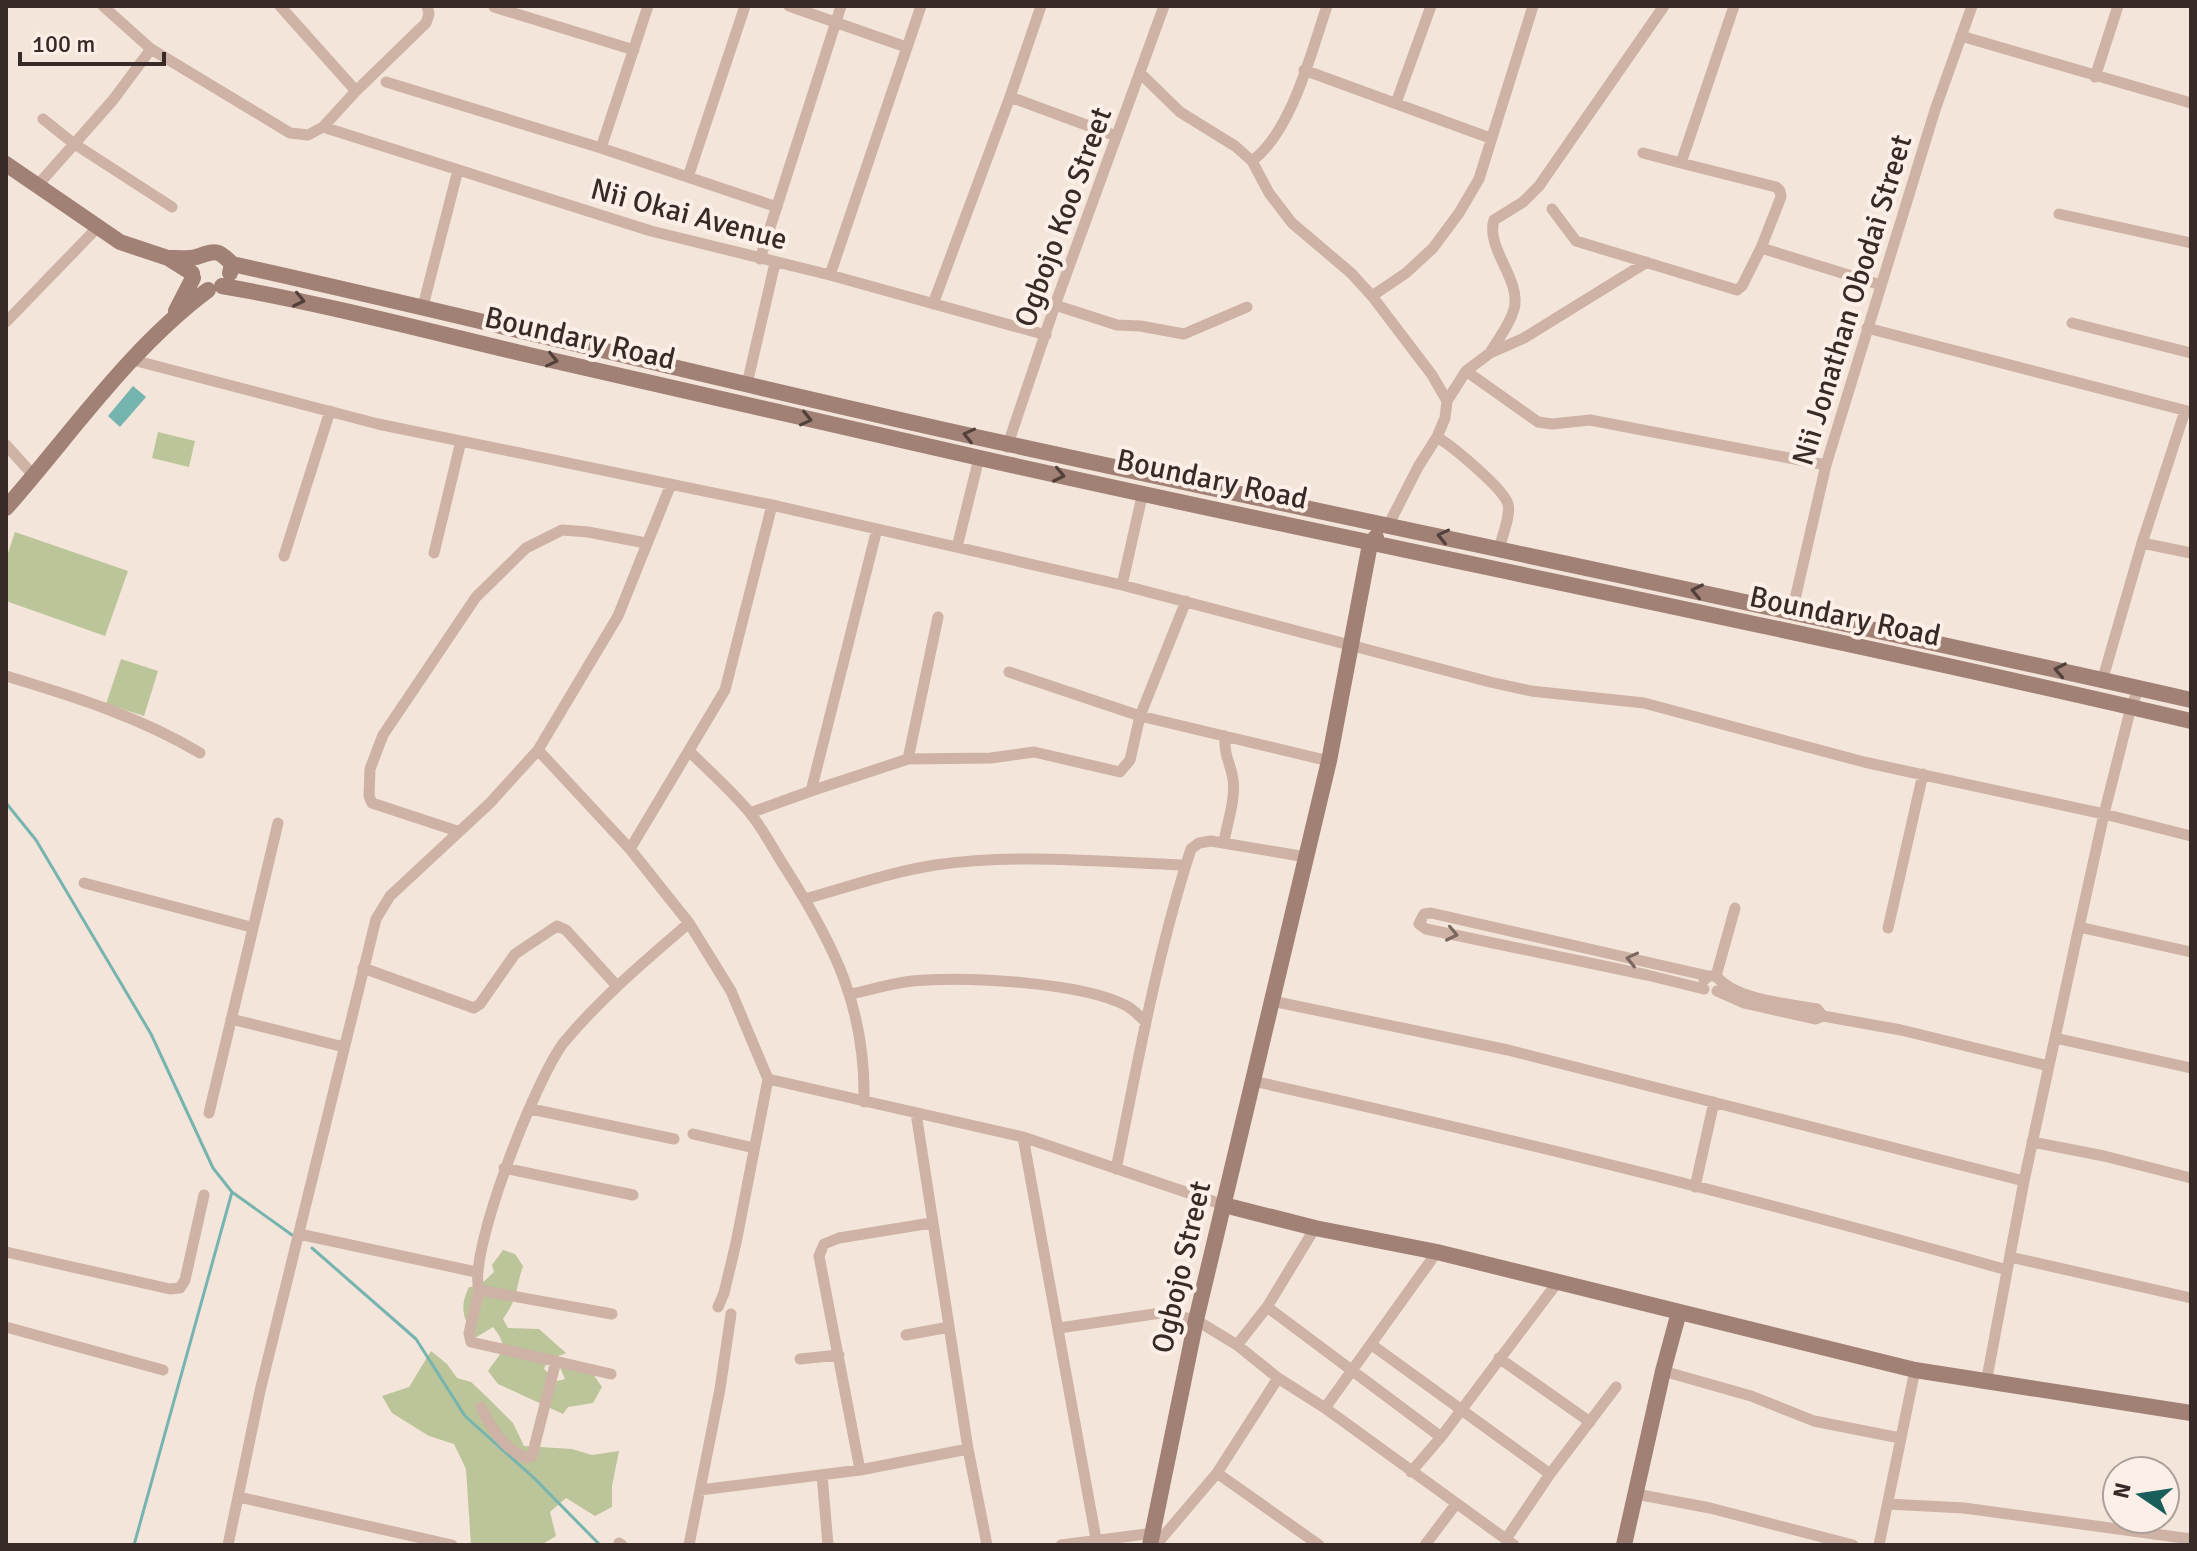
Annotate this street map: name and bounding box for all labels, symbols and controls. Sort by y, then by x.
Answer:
scale bar [20,16,164,66]
text: 100 m [32,29,95,59]
street label: Ogbojo Koo Street [1007,102,1120,332]
street label: Nii Jonathan Obodai Street [1785,130,1920,470]
street label: Nii Okai Avenue [587,170,791,258]
one-way arrow [292,291,306,308]
street label: Boundary Road [481,299,679,378]
one-way arrow [545,351,558,368]
one-way arrow [798,409,812,426]
one-way arrow [963,427,977,444]
street label: Boundary Road [1113,441,1311,518]
one-way arrow [1052,466,1066,483]
one-way arrow [1436,528,1450,545]
street label: Boundary Road [1746,578,1944,655]
one-way arrow [1690,584,1703,601]
one-way arrow [2054,662,2068,679]
one-way arrow [1445,925,1459,942]
one-way arrow [1625,951,1639,968]
street label: Ogbojo Street [1144,1177,1219,1357]
north arrow [2101,1455,2181,1535]
text: N [2107,1480,2137,1501]

